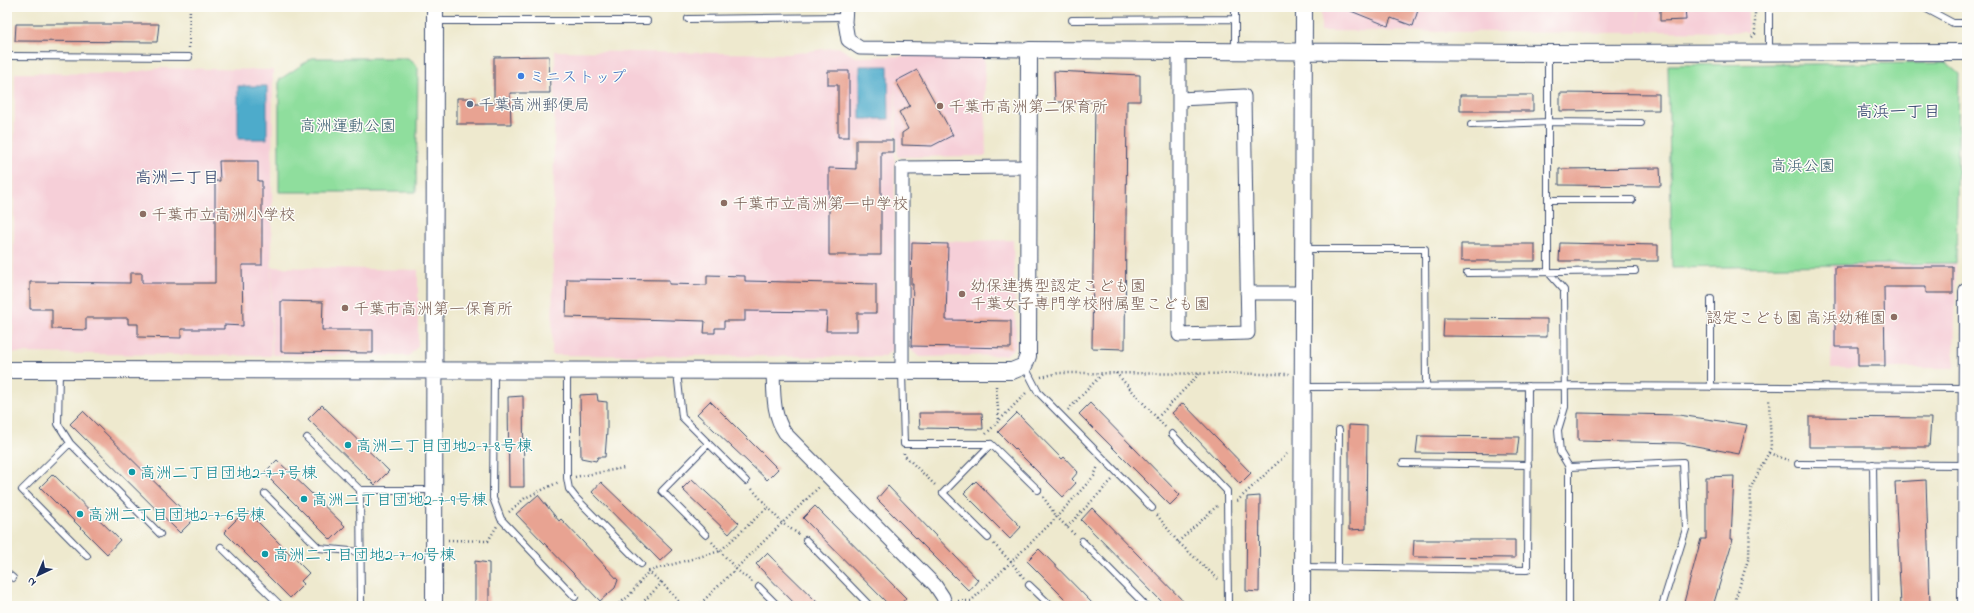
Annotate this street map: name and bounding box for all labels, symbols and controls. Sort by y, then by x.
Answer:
place label: ミニストップ [529,66,627,90]
marker: ミニストップ [516,71,526,81]
place label: 千葉高洲郵便局 [478,94,590,118]
place label: 千葉市高洲第二保育所 [948,96,1108,120]
marker: 千葉高洲郵便局 [465,99,475,109]
district label: 高浜一丁目 [1856,100,1941,125]
marker: 千葉市高洲第二保育所 [935,101,945,111]
park label: 高洲運動公園 [300,115,396,139]
park label: 高浜公園 [1771,155,1835,179]
district label: 高洲二丁目 [135,166,220,191]
place label: 千葉市立高洲第一中学校 [732,193,908,217]
marker: 千葉市立高洲第一中学校 [719,198,729,208]
place label: 千葉市立高洲小学校 [151,204,295,228]
marker: 千葉市立高洲小学校 [138,209,148,219]
place label: 幼保連携型認定こども園 千葉女子専門学校附属聖こども園 [970,275,1210,317]
marker: 幼保連携型認定こども園 千葉女子専門学校附属聖こども園 [957,289,967,299]
place label: 千葉市高洲第一保育所 [353,298,513,322]
marker: 千葉市高洲第一保育所 [340,303,350,313]
place label: 認定こども園 高浜幼稚園 [1706,307,1886,331]
marker: 認定こども園 高浜幼稚園 [1889,312,1899,322]
place label: 高洲二丁目団地2-7-8号棟 [356,435,533,459]
marker: 高洲二丁目団地2-7-8号棟 [343,440,353,450]
place label: 高洲二丁目団地2-7-7号棟 [140,462,317,486]
marker: 高洲二丁目団地2-7-7号棟 [127,467,137,477]
place label: 高洲二丁目団地2-7-9号棟 [312,489,487,513]
marker: 高洲二丁目団地2-7-9号棟 [299,494,309,504]
place label: 高洲二丁目団地2-7-6号棟 [88,504,266,528]
marker: 高洲二丁目団地2-7-6号棟 [75,509,85,519]
place label: 高洲二丁目団地2-7-10号棟 [273,544,456,568]
marker: 高洲二丁目団地2-7-10号棟 [260,549,270,559]
north arrow [18,555,58,595]
text: N [24,573,40,590]

